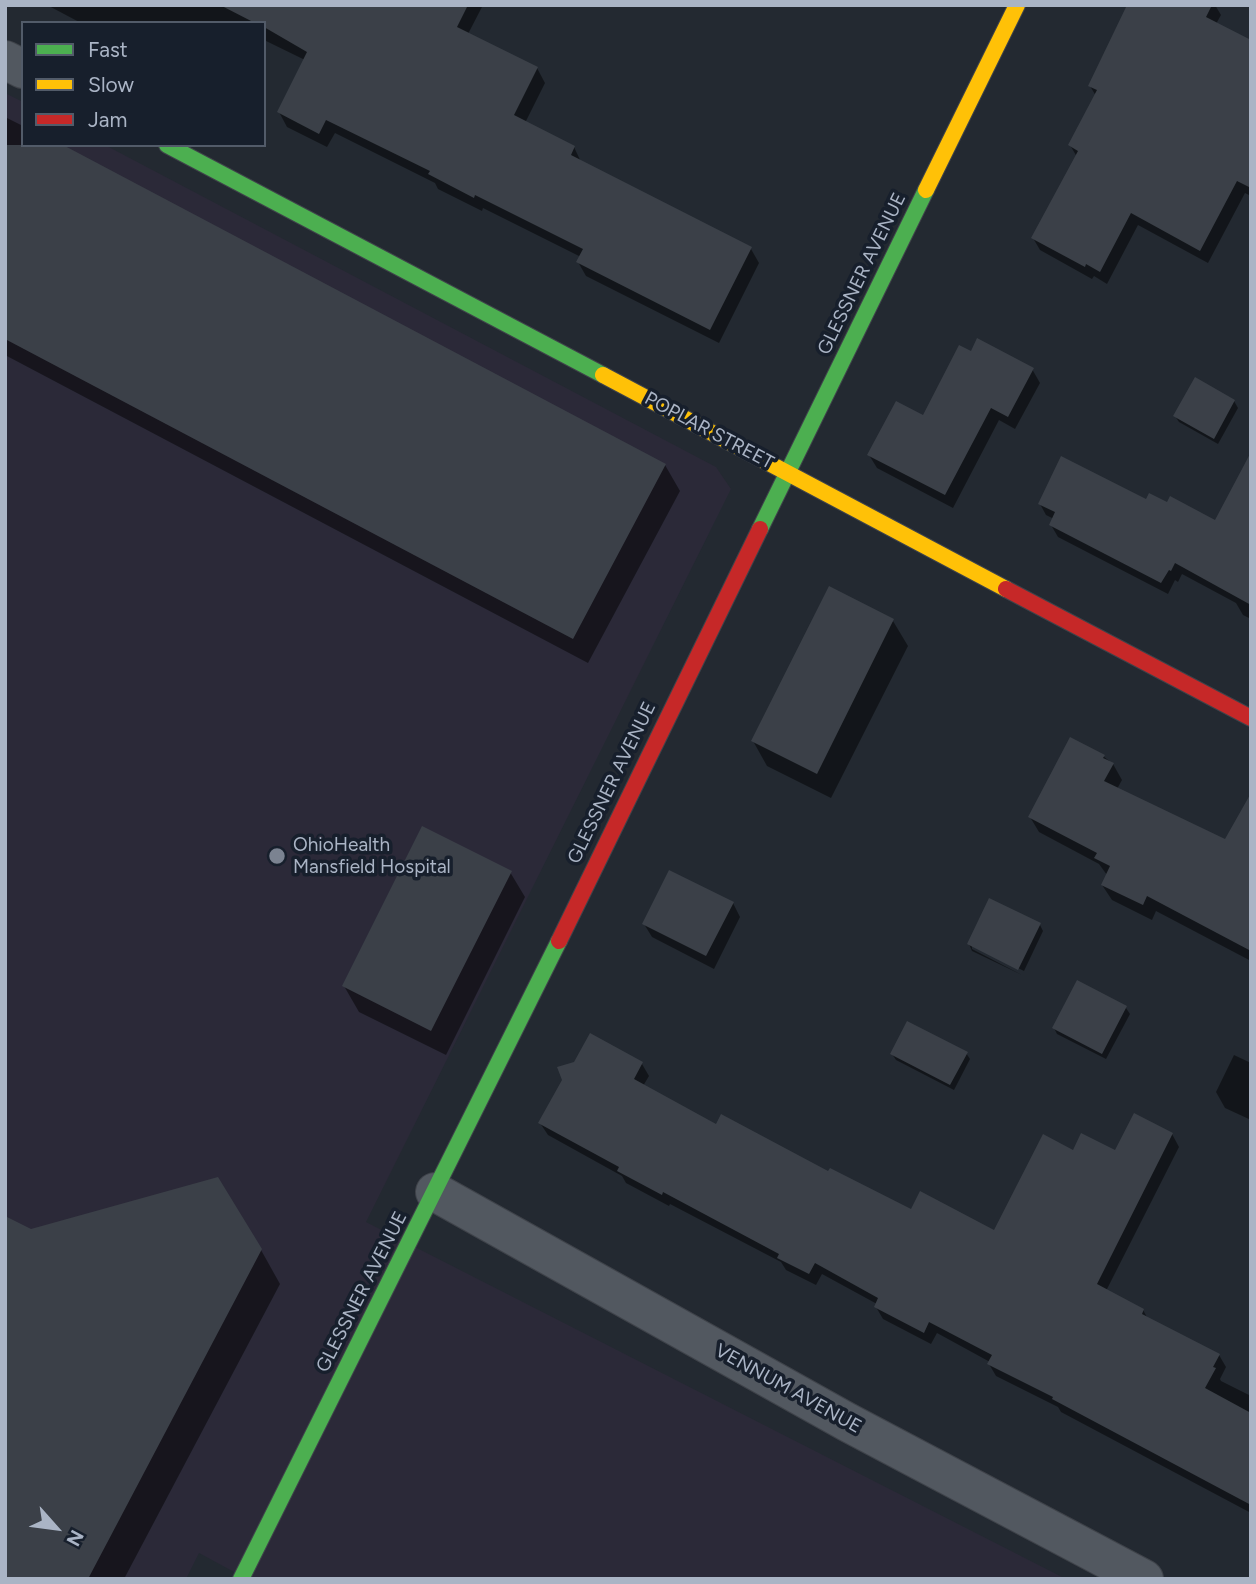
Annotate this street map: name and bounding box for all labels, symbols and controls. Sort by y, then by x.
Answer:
legend [21,21,266,147]
text: Fast [88,37,128,62]
text: Slow [88,72,134,97]
text: Jam [88,107,127,132]
street label: GLESSNER AVENUE [813,189,911,359]
street label: POPLAR STREET [640,387,778,475]
street label: GLESSNER AVENUE [563,698,661,868]
place label: OhioHealth Mansfield Hospital [293,834,451,878]
marker: OhioHealth Mansfield Hospital [267,846,287,866]
street label: GLESSNER AVENUE [312,1208,412,1376]
street label: VENNUM AVENUE [711,1339,865,1439]
north arrow [21,1493,91,1563]
text: N [61,1526,89,1550]

